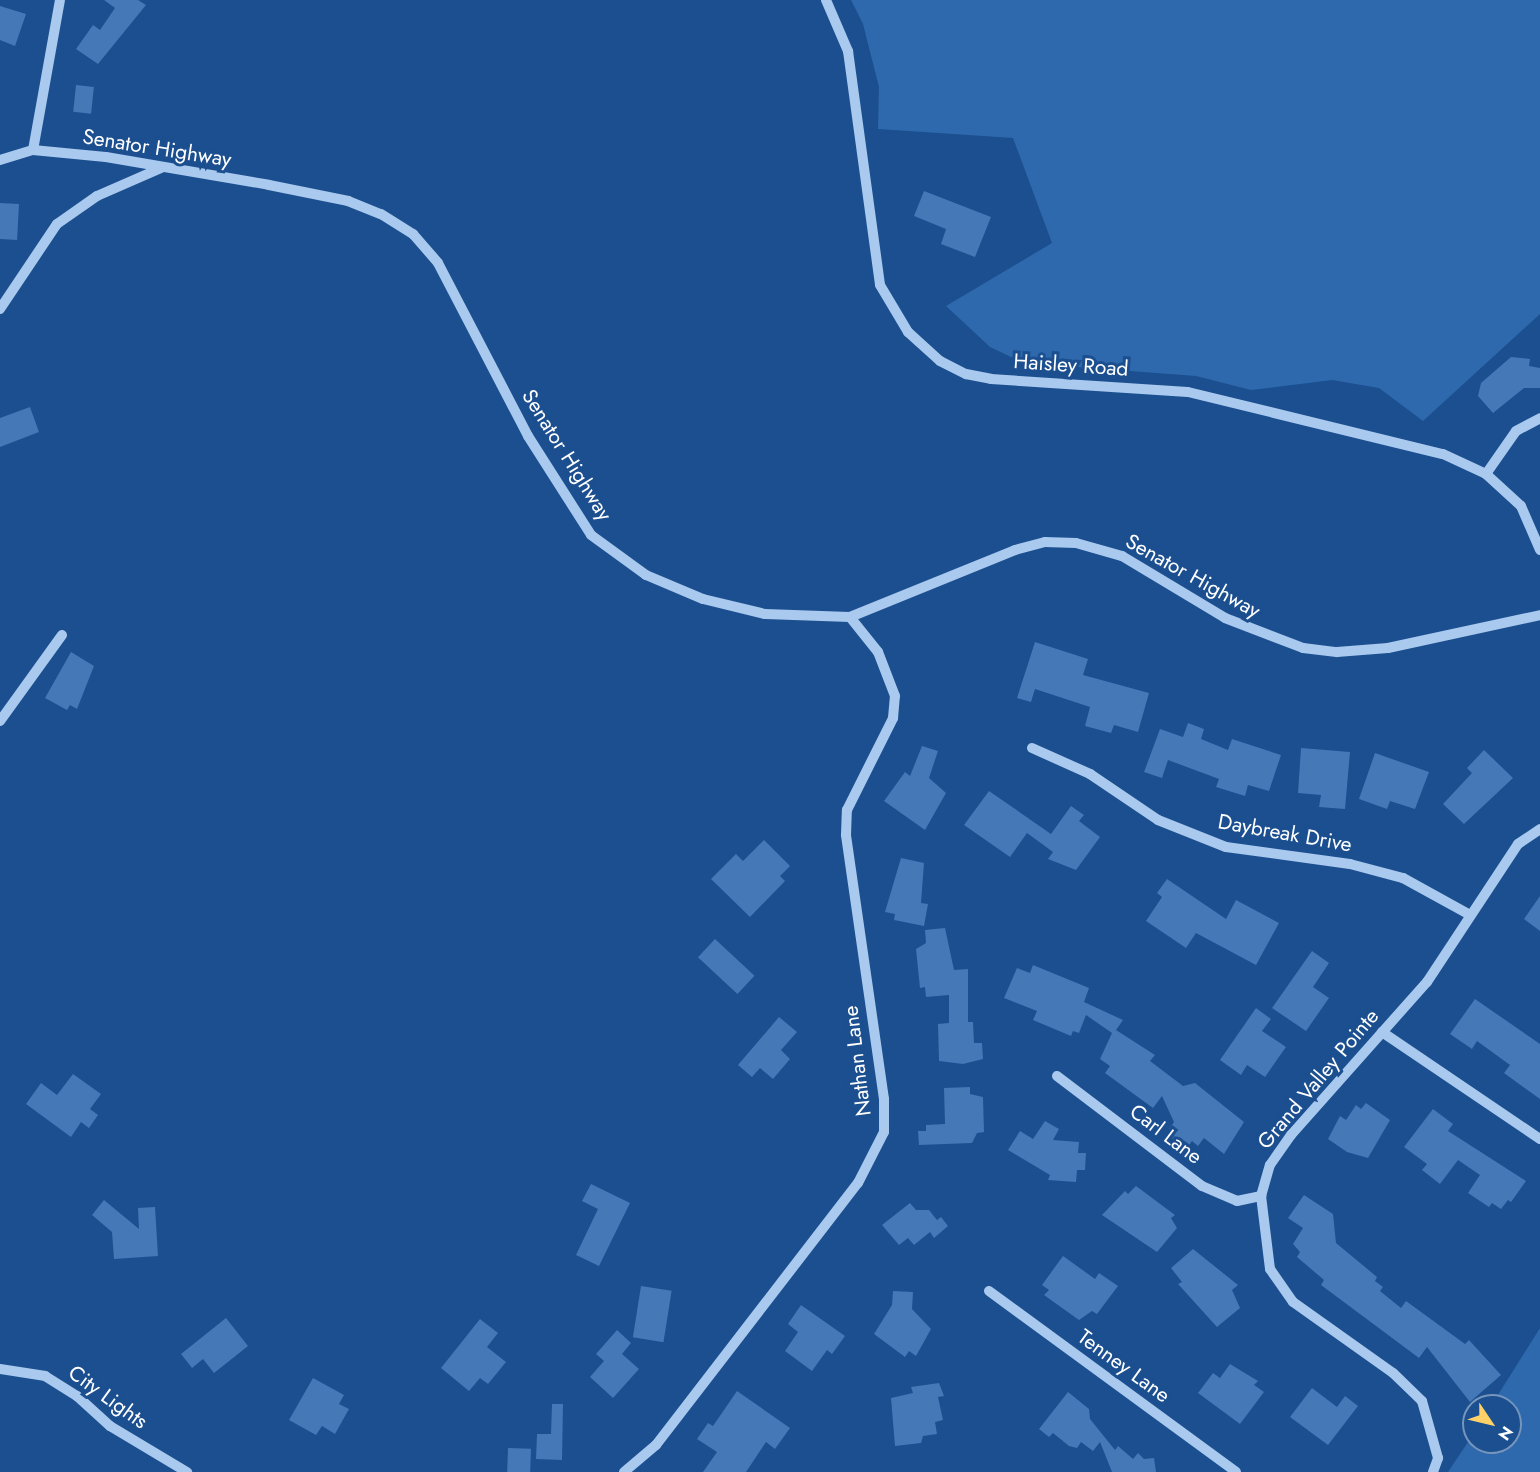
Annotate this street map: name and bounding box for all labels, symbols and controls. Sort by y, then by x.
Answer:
street label: Senator Highway [81,124,233,172]
street label: Haisley Road [1013,348,1129,382]
street label: Senator Highway [516,385,618,525]
street label: Senator Highway [1121,529,1265,623]
street label: Daybreak Drive [1216,809,1354,857]
street label: Nathan Lane [838,1004,876,1118]
street label: Grand Valley Pointe [1252,1004,1384,1154]
street label: Carl Lane [1125,1099,1207,1169]
street label: Tenney Lane [1073,1324,1175,1408]
street label: City Lights [63,1360,153,1434]
north arrow [1462,1394,1522,1454]
text: N [1492,1422,1519,1445]

